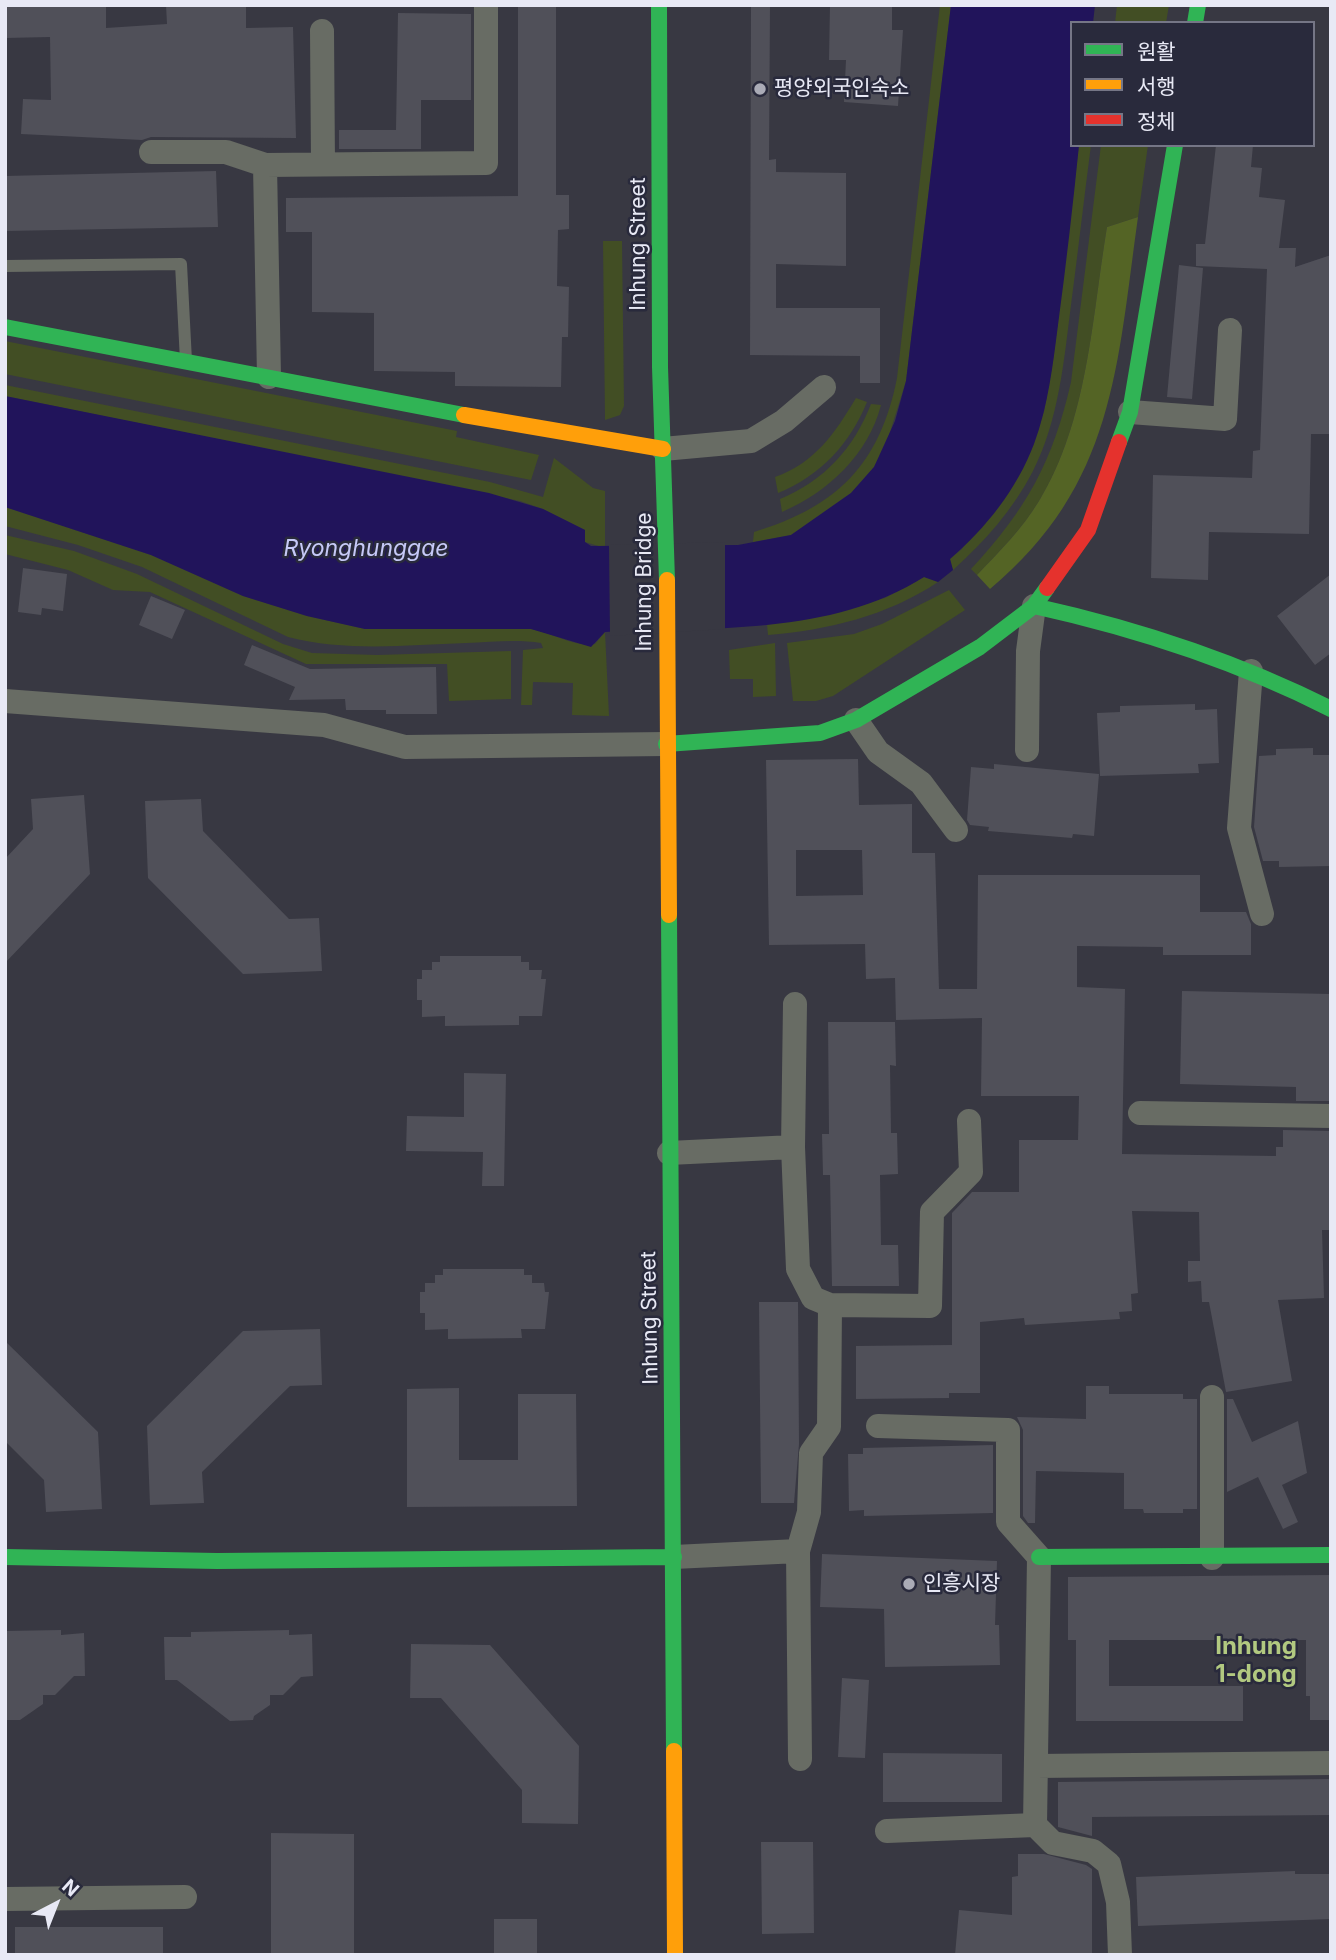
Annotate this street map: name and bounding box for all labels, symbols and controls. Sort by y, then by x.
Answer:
legend [1070,21,1315,147]
text: 원활 [1137,39,1176,64]
text: 서행 [1137,74,1176,99]
place label: 평양외국인숙소 [774,76,909,102]
marker: 평양외국인숙소 [752,81,768,97]
text: 정체 [1137,109,1176,134]
street label: Inhung Street [626,177,652,311]
street label: Inhung Bridge [632,512,658,652]
water label: Ryonghunggae [283,535,449,563]
street label: Inhung Street [636,1251,664,1385]
place label: 인흥시장 [923,1571,1000,1597]
marker: 인흥시장 [901,1576,917,1592]
district label: Inhung 1-dong [1215,1633,1297,1689]
north arrow [21,1869,91,1939]
text: N [57,1875,83,1901]

